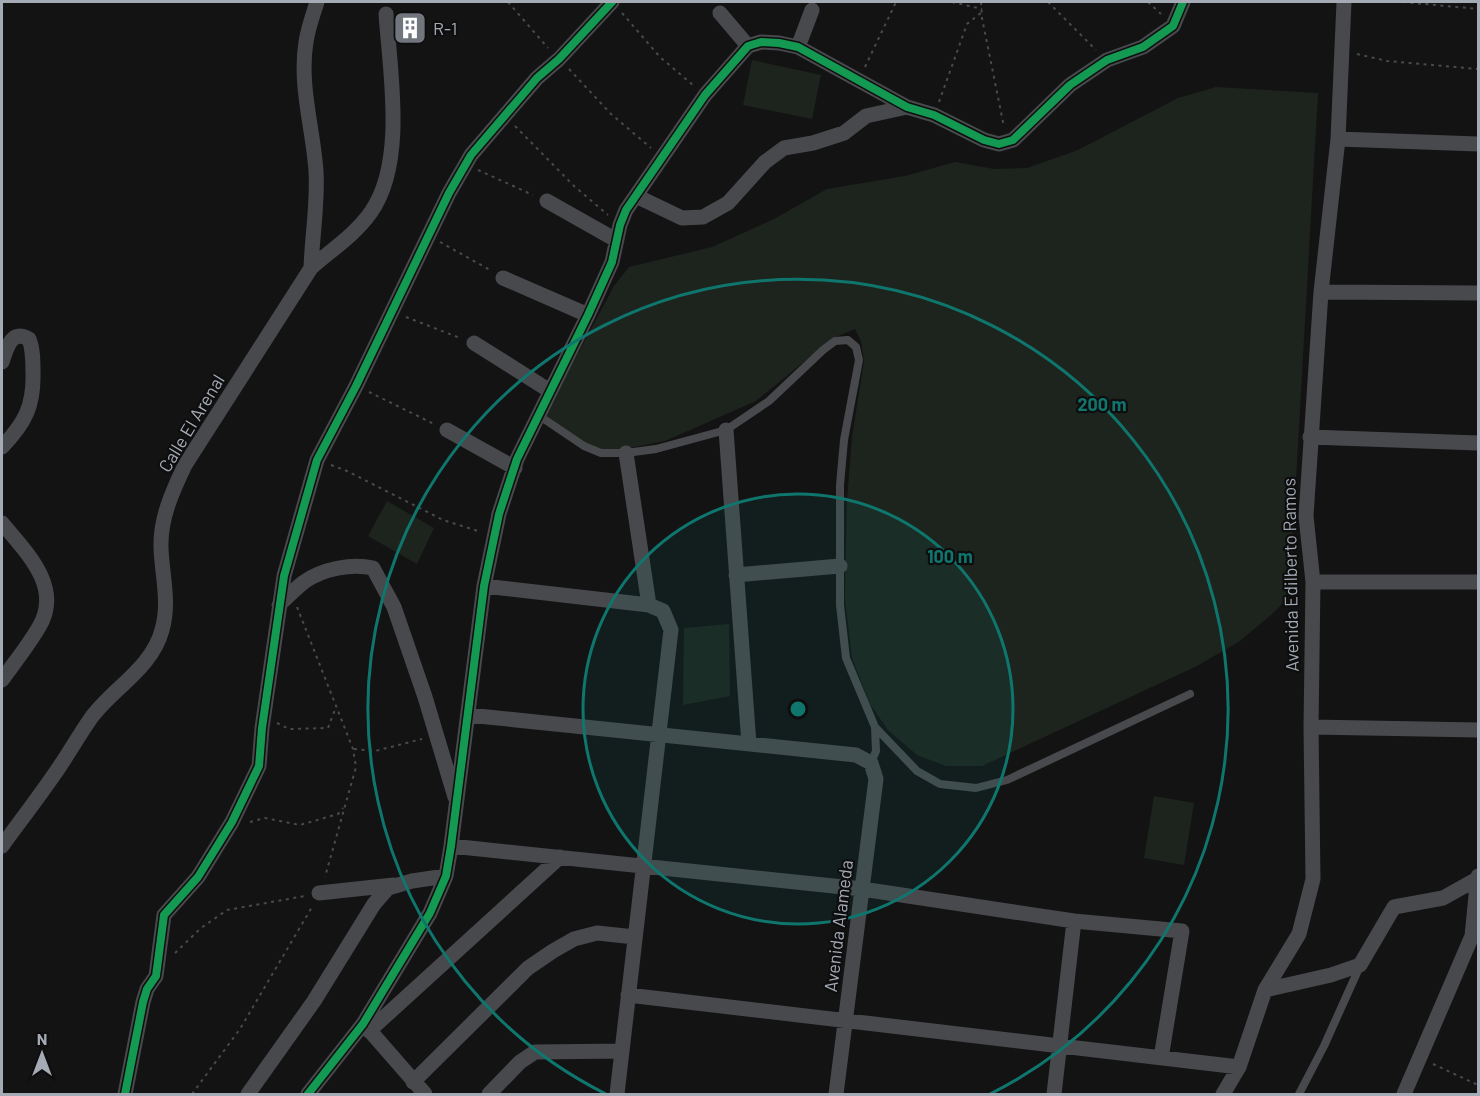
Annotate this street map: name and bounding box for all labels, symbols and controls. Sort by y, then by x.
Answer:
building icon: R-1 [392,10,428,46]
place label: R-1 [433,17,457,39]
street label: Calle El Arenal [153,370,229,476]
text: 200 m [1077,393,1127,415]
street label: Avenida Edilberto Ramos [1277,478,1303,672]
text: 100 m [927,545,973,567]
centre of rings [788,699,808,719]
street label: Avenida Alameda [819,859,857,993]
north arrow [12,1024,72,1084]
text: N [37,1029,47,1048]

